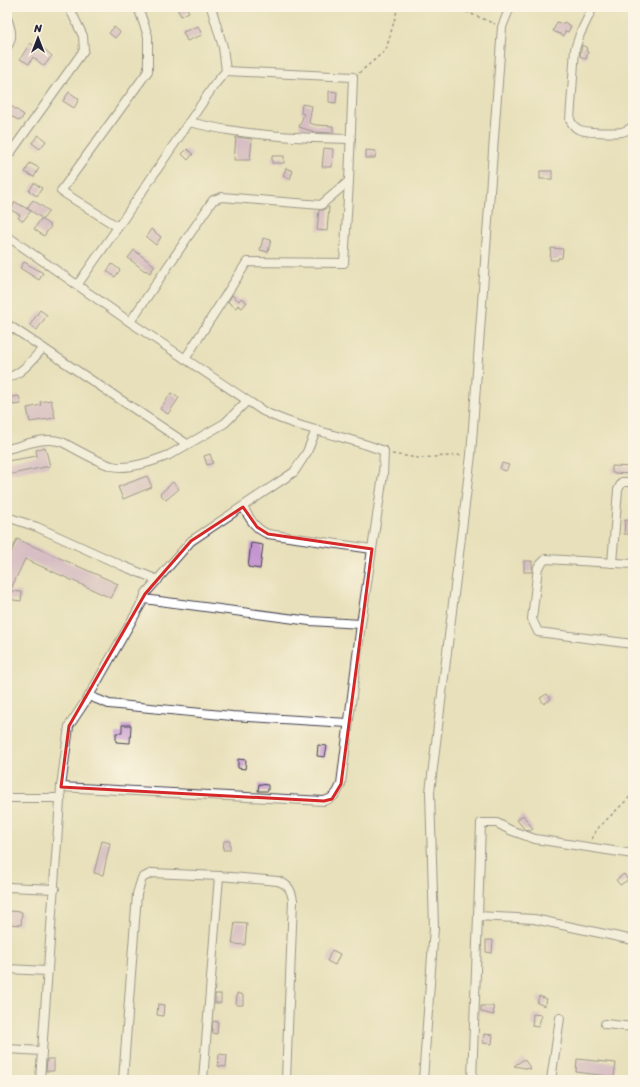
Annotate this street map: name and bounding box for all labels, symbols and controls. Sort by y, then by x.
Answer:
north arrow [18,18,58,58]
text: N [33,19,42,38]

